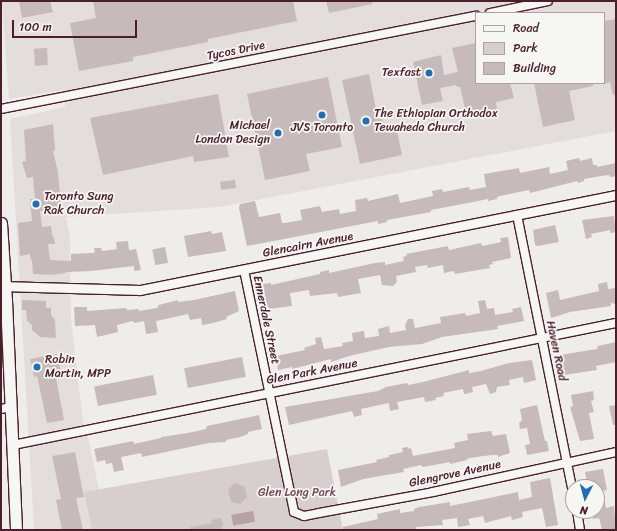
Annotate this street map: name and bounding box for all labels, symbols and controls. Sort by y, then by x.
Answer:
scale bar [14,12,139,38]
legend [475,12,605,84]
text: 100 m [19,16,52,38]
text: Road [513,17,539,39]
text: Park [513,37,538,59]
street label: Tycos Drive [206,38,266,64]
text: Building [513,57,556,79]
place label: Texfast [382,66,421,80]
marker: Texfast [424,68,434,78]
place label: The Ethiopian Orthodox Tewaheda Church [374,107,498,135]
marker: JVS Toronto [317,110,327,120]
marker: The Ethiopian Orthodox Tewaheda Church [361,116,371,126]
place label: Michael London Design [195,119,270,147]
place label: JVS Toronto [291,121,353,135]
marker: Michael London Design [273,128,283,138]
place label: Toronto Sung Rak Church [44,190,114,218]
marker: Toronto Sung Rak Church [31,199,41,209]
street label: Glencairn Avenue [262,229,354,261]
street label: Ennerdale Street [250,274,282,366]
street label: Haven Road [543,319,569,383]
place label: Robin Martin, MPP [45,353,111,381]
street label: Glen Park Avenue [265,356,359,388]
marker: Robin Martin, MPP [32,362,42,372]
street label: Glengrove Avenue [408,457,502,491]
north arrow [565,479,605,519]
park label: Glen Long Park [258,486,336,500]
text: N [579,501,589,520]

